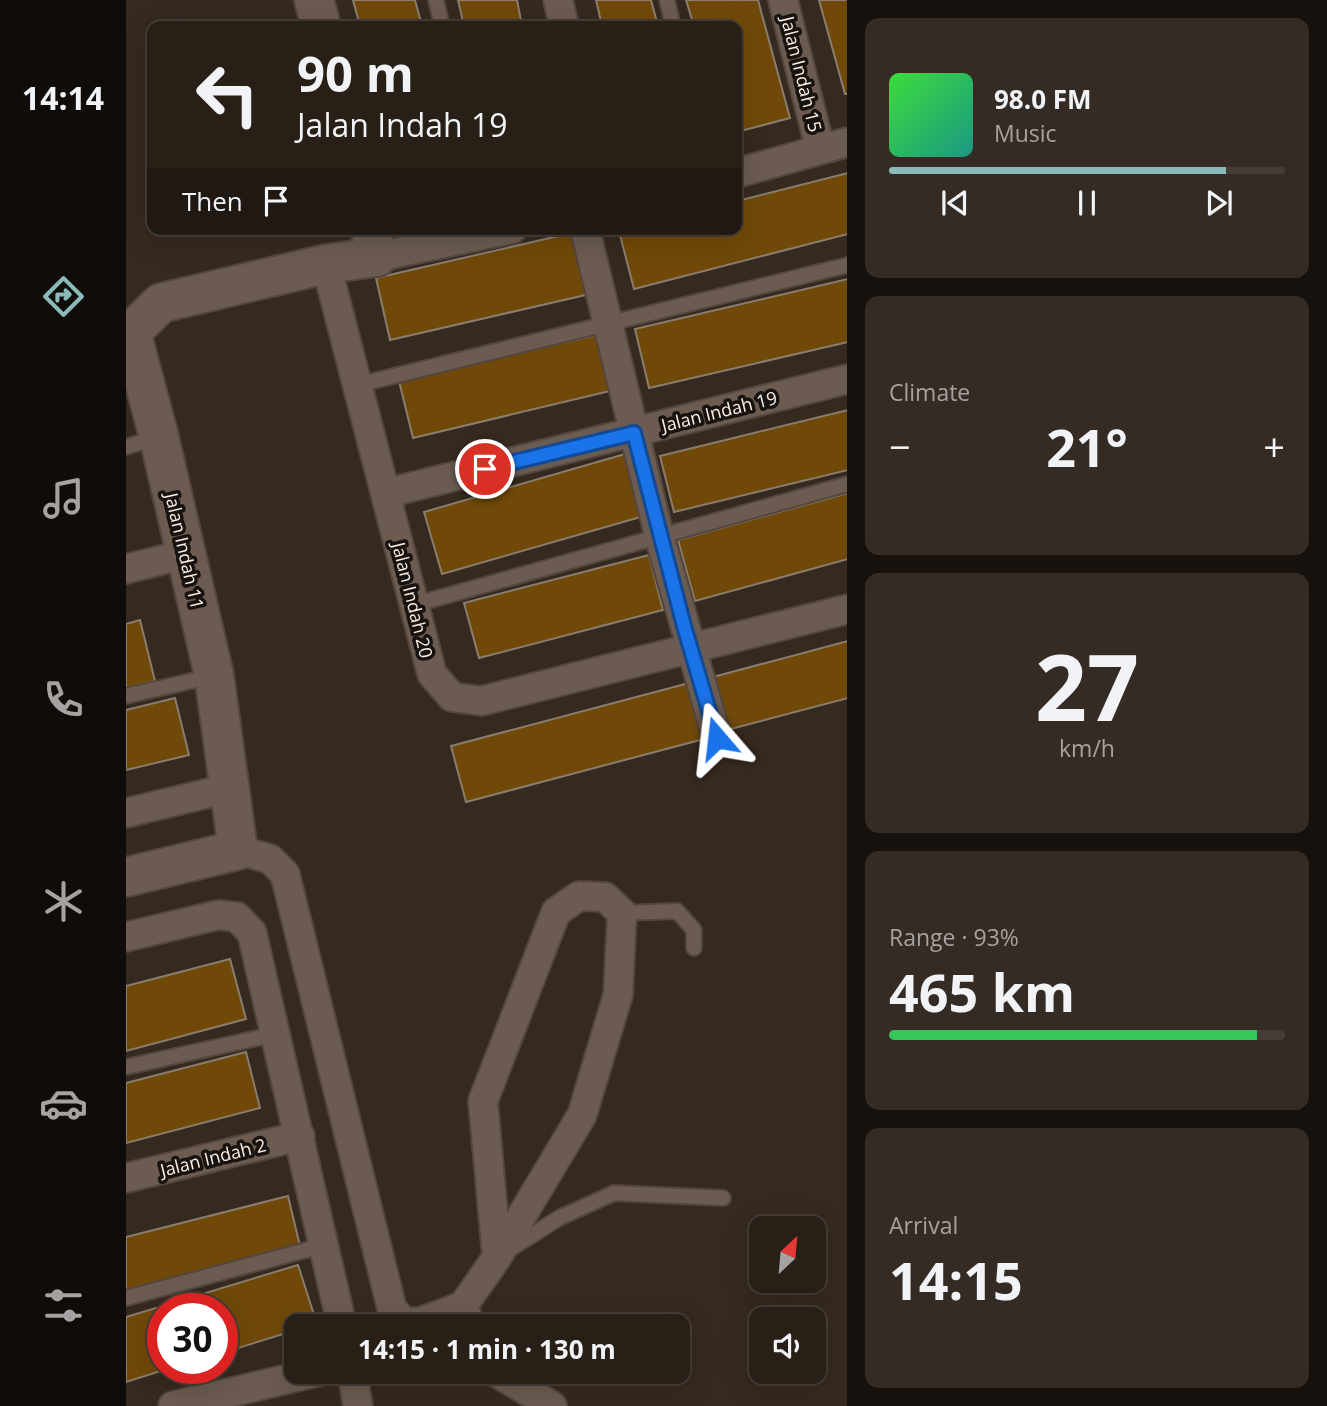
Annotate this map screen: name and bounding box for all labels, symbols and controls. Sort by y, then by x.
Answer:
street label: Jalan Indah 15 [776,12,828,134]
text: 90 m [297,40,414,106]
icon: left [182,49,273,140]
text: 14:14 [22,76,104,119]
text: 98.0 FM [994,81,1092,117]
text: Jalan Indah 19 [297,103,508,146]
text: Music [994,117,1057,149]
icon: arrive [257,182,295,220]
text: Then [182,183,243,219]
icon: previous [936,184,974,222]
icon: pause [1068,184,1106,222]
icon: next [1200,184,1238,222]
icon: directions [39,272,88,321]
text: Climate [889,376,970,408]
street label: Jalan Indah 19 [657,385,779,437]
text: 21° [1046,411,1128,482]
text: − [889,420,911,472]
text: + [1263,420,1285,472]
pin [455,439,515,499]
icon: arrive [466,450,504,488]
icon: music [39,474,88,523]
street label: Jalan Indah 11 [160,489,210,611]
street label: Jalan Indah 20 [387,538,439,660]
text: 27 [1035,624,1139,748]
icon: phone [39,675,88,724]
position arrow [680,701,754,775]
text: km/h [1059,732,1115,764]
icon: climate [39,877,88,926]
text: Range · 93% [889,921,1019,953]
text: 465 km [889,956,1075,1027]
icon: car [39,1079,88,1128]
street label: Jalan Indah 2 [156,1132,268,1182]
text: Arrival [889,1209,958,1241]
north arrow [749,1216,826,1293]
map controls [749,1216,826,1384]
text: 14:15 [889,1244,1023,1315]
icon: filters [39,1281,88,1330]
speed limit sign: 30 [147,1293,238,1384]
button: sound [749,1307,826,1384]
text: 14:15 · 1 min · 130 m [358,1331,616,1367]

